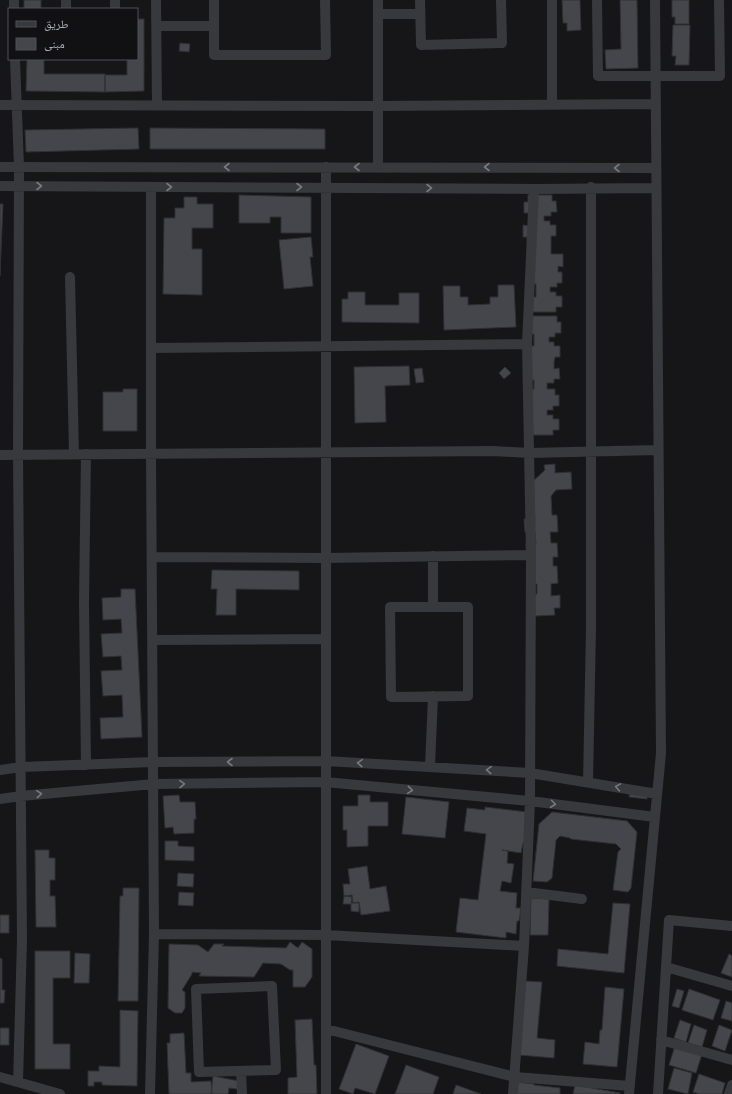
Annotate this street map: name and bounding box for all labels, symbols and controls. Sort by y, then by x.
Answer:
legend [8,8,138,60]
text: طريق [44,15,69,32]
text: مبنى [44,35,65,52]
one-way arrow [224,163,230,171]
one-way arrow [354,163,360,171]
one-way arrow [484,163,490,171]
one-way arrow [614,164,620,172]
one-way arrow [36,182,42,190]
one-way arrow [166,183,172,191]
one-way arrow [296,183,302,191]
one-way arrow [426,184,432,192]
one-way arrow [227,758,233,766]
one-way arrow [357,759,363,768]
one-way arrow [486,766,492,775]
one-way arrow [179,780,185,788]
one-way arrow [615,783,621,792]
one-way arrow [407,786,413,795]
one-way arrow [36,790,42,799]
one-way arrow [550,799,556,808]

